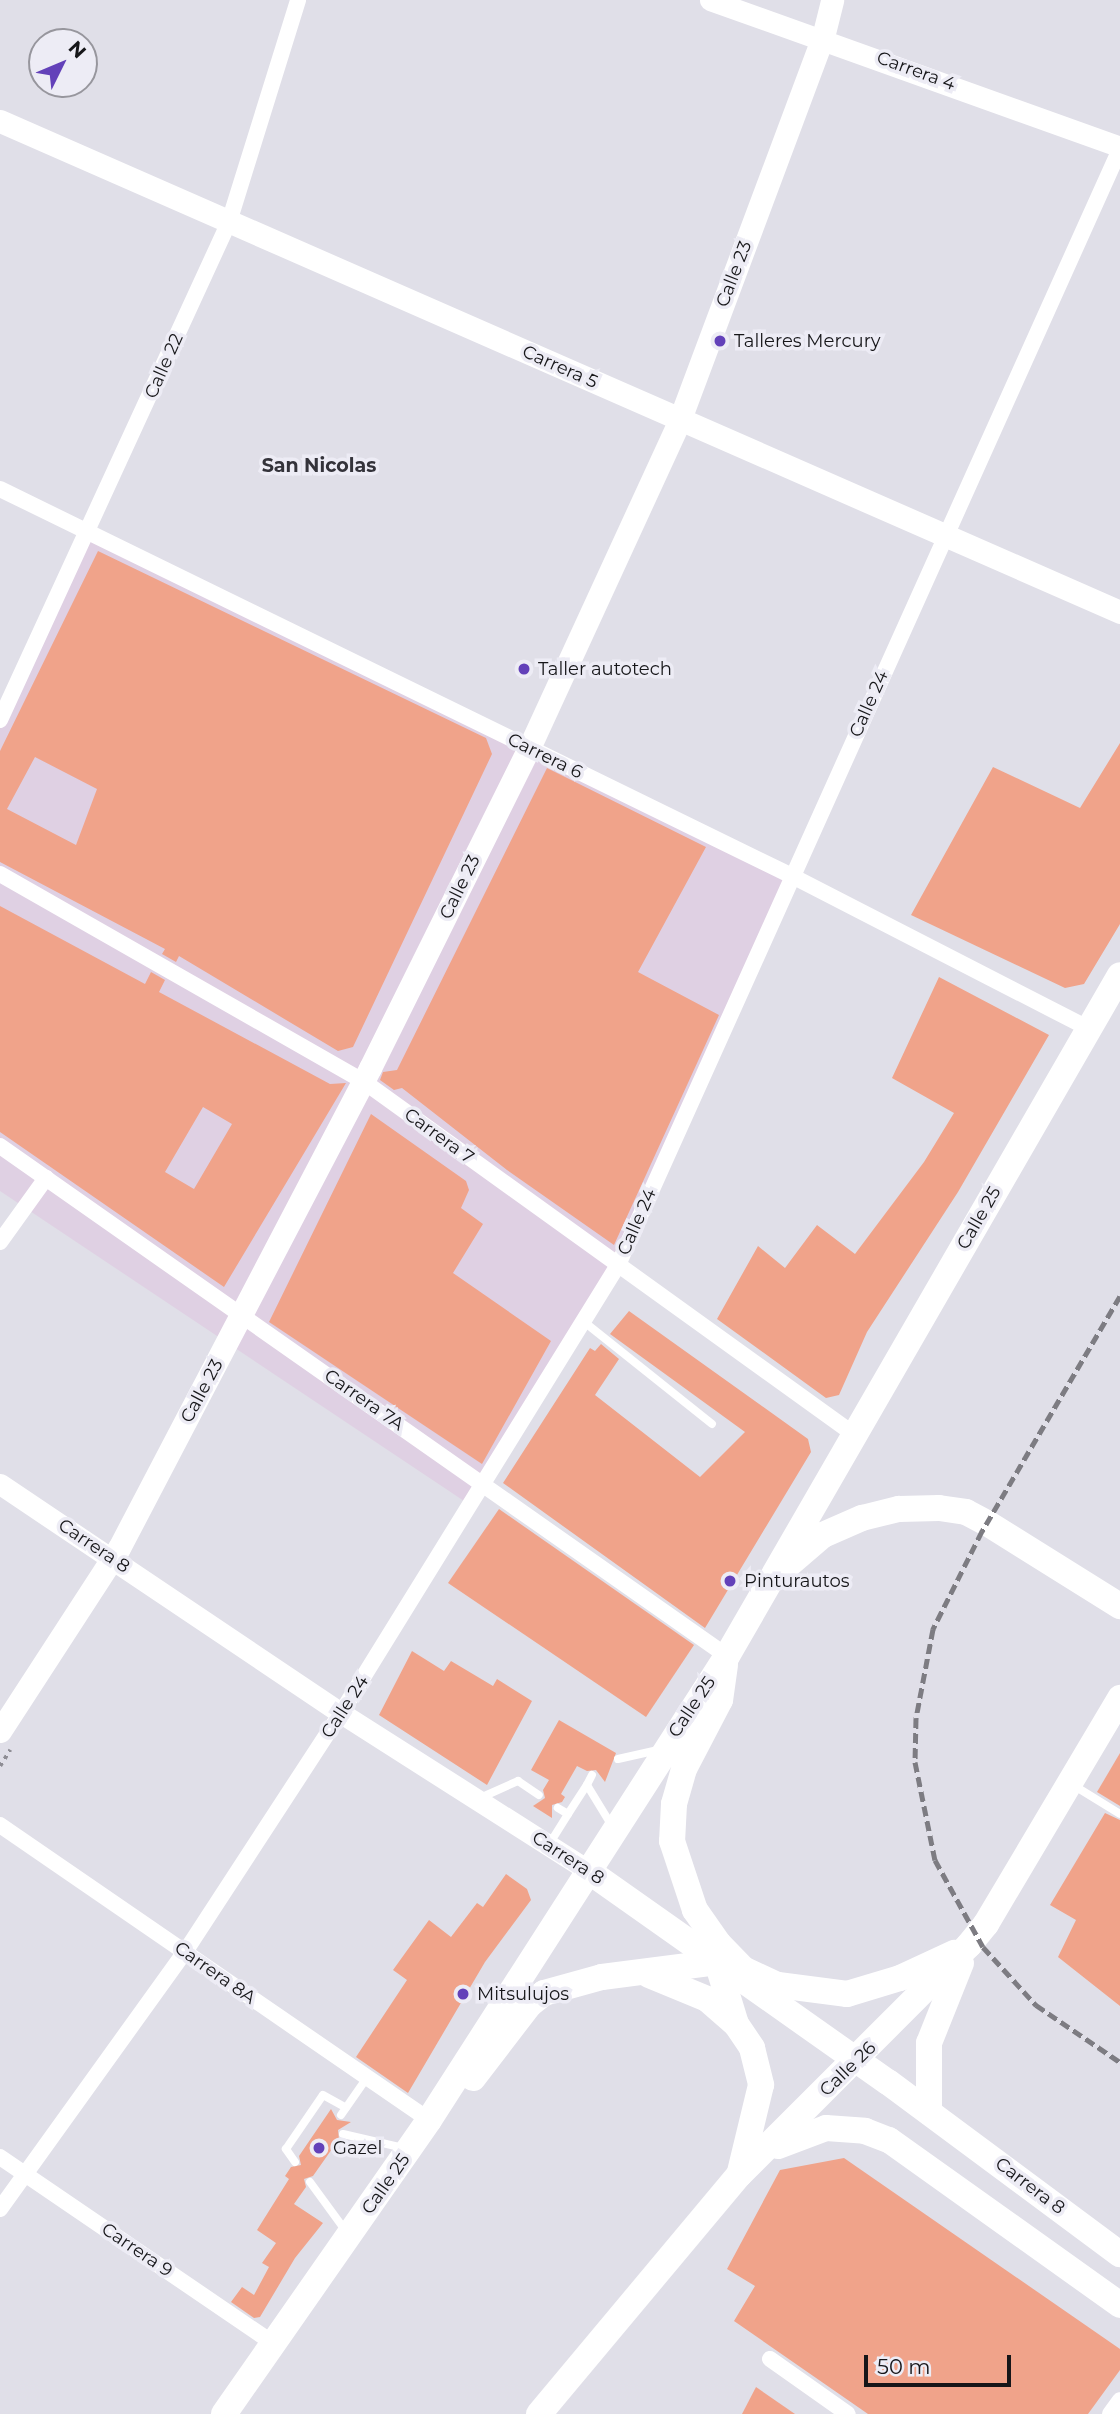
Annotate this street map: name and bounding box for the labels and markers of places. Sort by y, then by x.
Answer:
place label: Talleres Mercury [734,330,880,352]
marker: Talleres Mercury [712,333,728,349]
place label: Taller autotech [538,658,672,680]
marker: Taller autotech [516,661,532,677]
place label: Pinturautos [744,1570,850,1592]
marker: Pinturautos [722,1573,738,1589]
place label: Mitsulujos [477,1983,569,2005]
marker: Mitsulujos [455,1986,471,2002]
place label: Gazel [333,2137,382,2159]
marker: Gazel [311,2140,327,2156]

